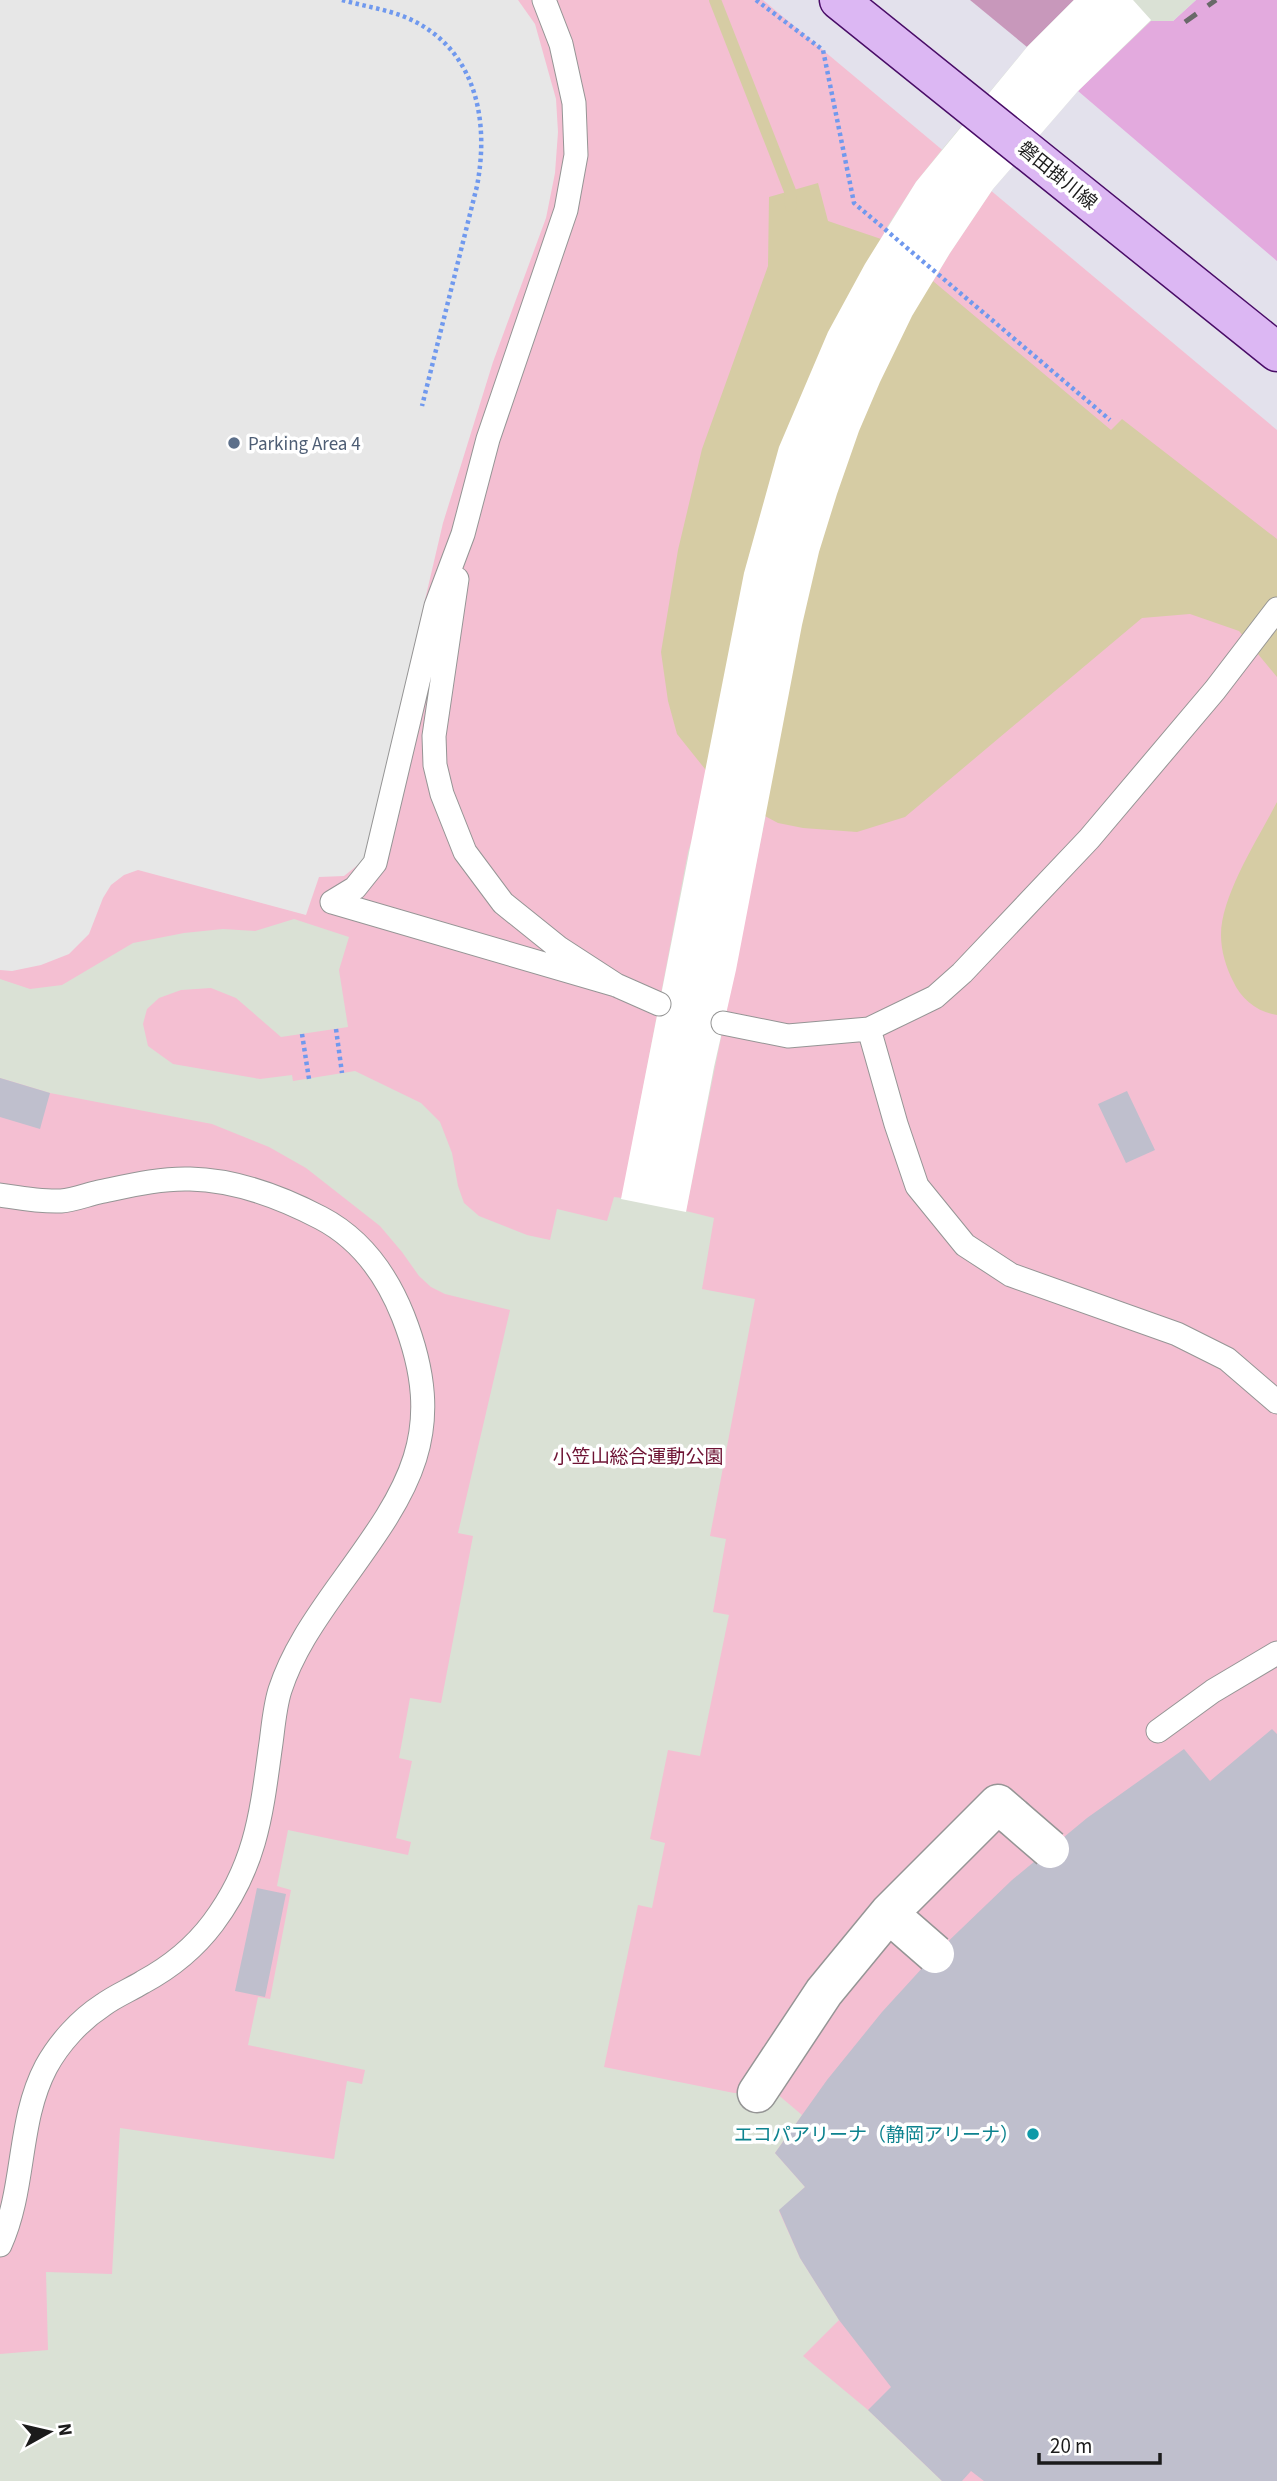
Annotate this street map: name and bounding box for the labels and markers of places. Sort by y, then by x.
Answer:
place label: Parking Area 4 [248,431,361,458]
marker: Parking Area 4 [226,435,242,451]
place label: エコパアリーナ（静岡アリーナ） [734,2122,1019,2149]
marker: エコパアリーナ（静岡アリーナ） [1025,2126,1041,2142]

